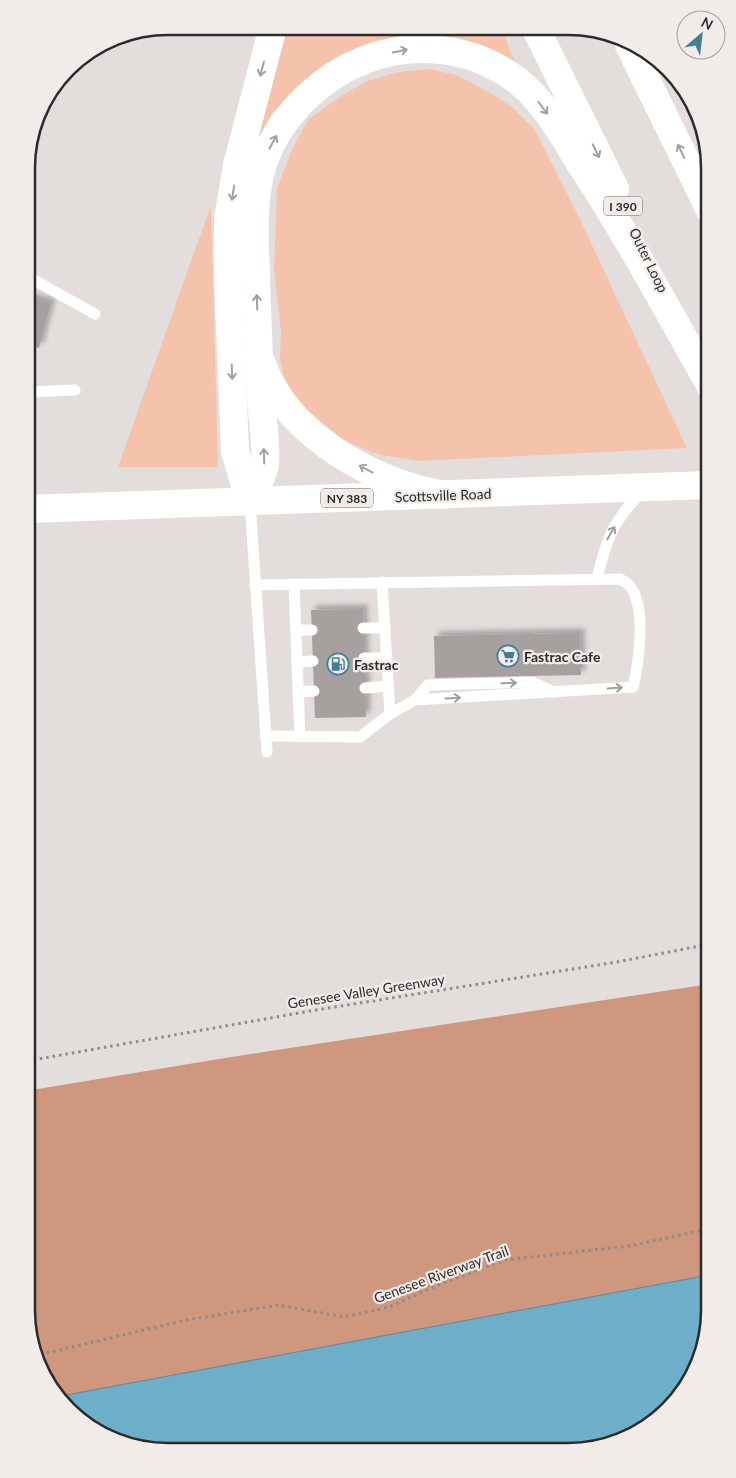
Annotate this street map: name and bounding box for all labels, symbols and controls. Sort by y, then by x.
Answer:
north arrow [676,10,726,60]
text: N [699,13,716,33]
one-way arrow [391,45,407,55]
one-way arrow [257,61,266,77]
one-way arrow [538,101,548,115]
one-way arrow [269,135,278,150]
one-way arrow [592,143,601,158]
one-way arrow [675,144,685,159]
one-way arrow [227,184,237,200]
road number: I 390 [604,197,642,216]
street label: Outer Loop [626,225,672,295]
one-way arrow [252,294,262,310]
one-way arrow [228,364,237,380]
one-way arrow [259,449,269,465]
one-way arrow [359,464,374,473]
street label: Scottsville Road [394,485,492,505]
road number: NY 383 [321,488,373,508]
one-way arrow [606,526,616,540]
supermarket icon: Fastrac Cafe [496,644,520,668]
place label: Fastrac Cafe [524,648,601,665]
fuel station icon: Fastrac [326,652,350,676]
place label: Fastrac [354,656,399,673]
one-way arrow [501,678,517,687]
one-way arrow [607,684,623,693]
one-way arrow [445,694,461,703]
street label: Genesee Valley Greenway [286,970,446,1012]
street label: Genesee Riverway Trail [371,1242,511,1306]

